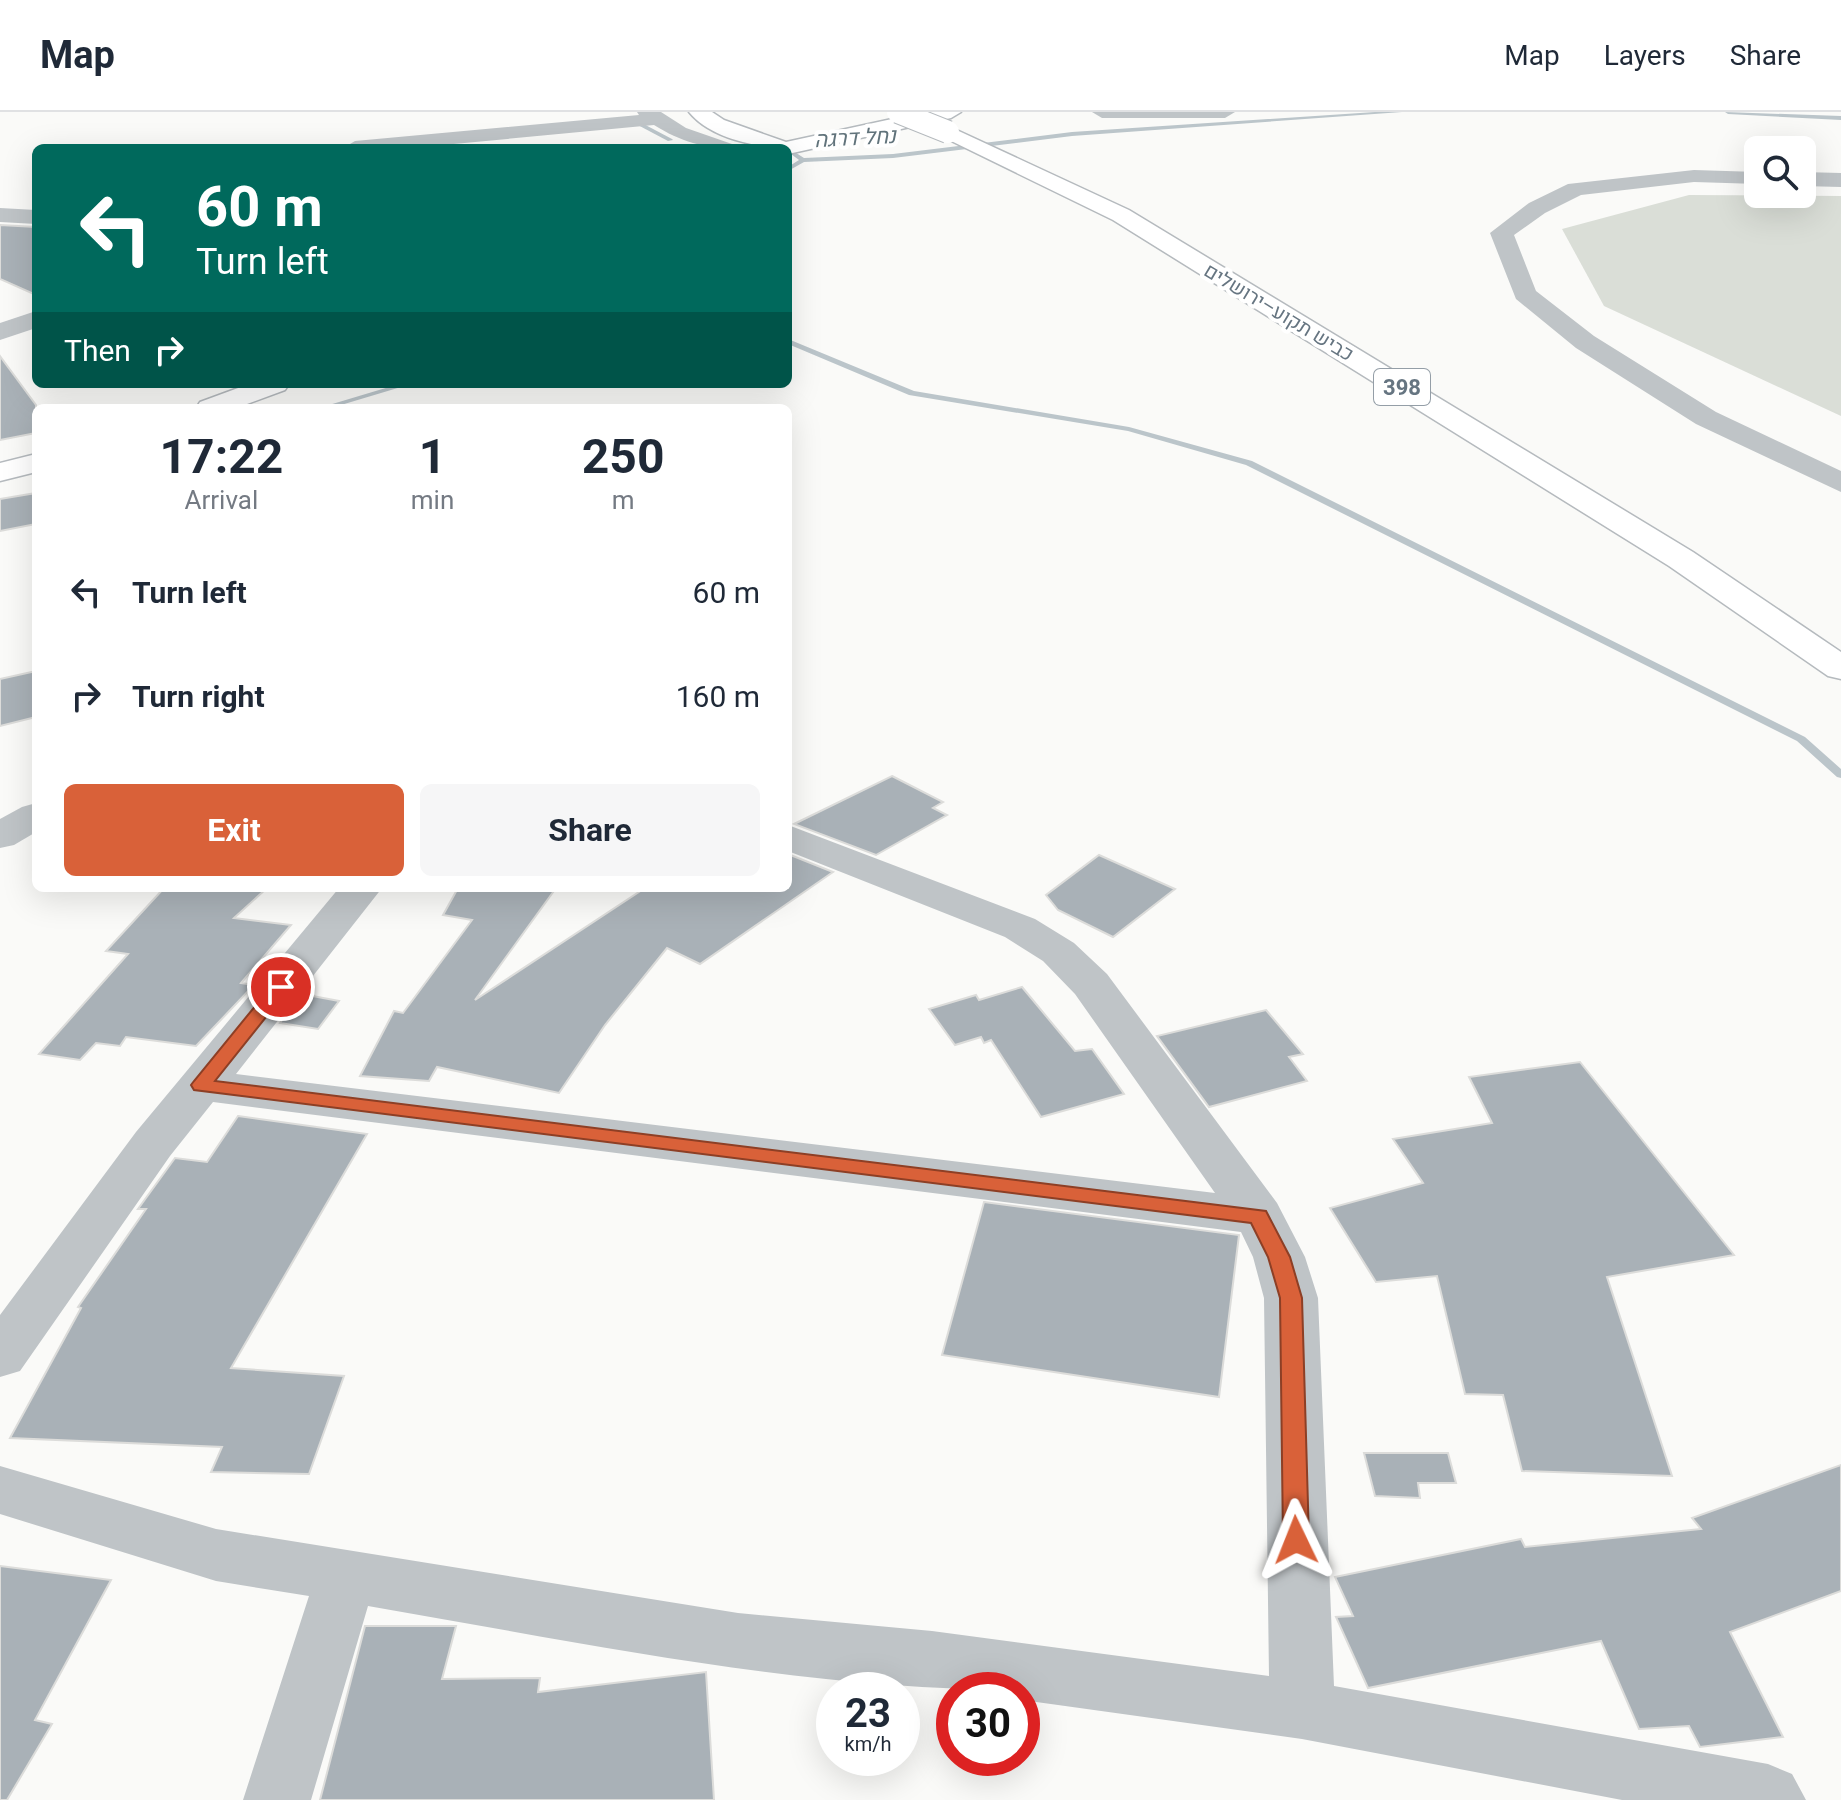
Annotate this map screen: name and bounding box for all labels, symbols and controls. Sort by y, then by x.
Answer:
text: Map [40,33,115,77]
text: Map [1504,39,1560,72]
text: Layers [1604,39,1686,72]
text: Share [1730,39,1801,72]
water label: נחל דרגה [814,123,899,152]
map controls [1744,136,1816,208]
button: search [1744,136,1816,208]
text: 60 m [196,174,323,240]
icon: left [64,176,168,280]
text: Turn left [196,241,329,283]
street label: כביש תקוע–ירושלים [1200,258,1358,366]
icon: right [147,328,191,372]
text: Then [64,333,131,368]
road number: 398 [1374,369,1430,405]
text: 17:22 [160,428,283,485]
text: 1 [419,428,446,485]
text: 250 [582,428,664,485]
text: Arrival [185,485,258,515]
text: min [411,485,454,515]
text: m [612,485,635,515]
icon: left [64,570,108,614]
text: Turn left [132,575,247,610]
text: 60 m [693,575,760,610]
icon: right [64,674,108,718]
text: Turn right [132,679,265,714]
text: 160 m [676,679,760,714]
button: Exit [64,784,404,876]
button: Share [420,784,760,876]
pin [247,953,315,1021]
icon: arrive [259,965,303,1009]
position arrow [1254,1498,1338,1582]
speed limit sign: 30 [936,1672,1040,1776]
text: 23 [845,1690,891,1737]
text: km/h [845,1732,891,1756]

